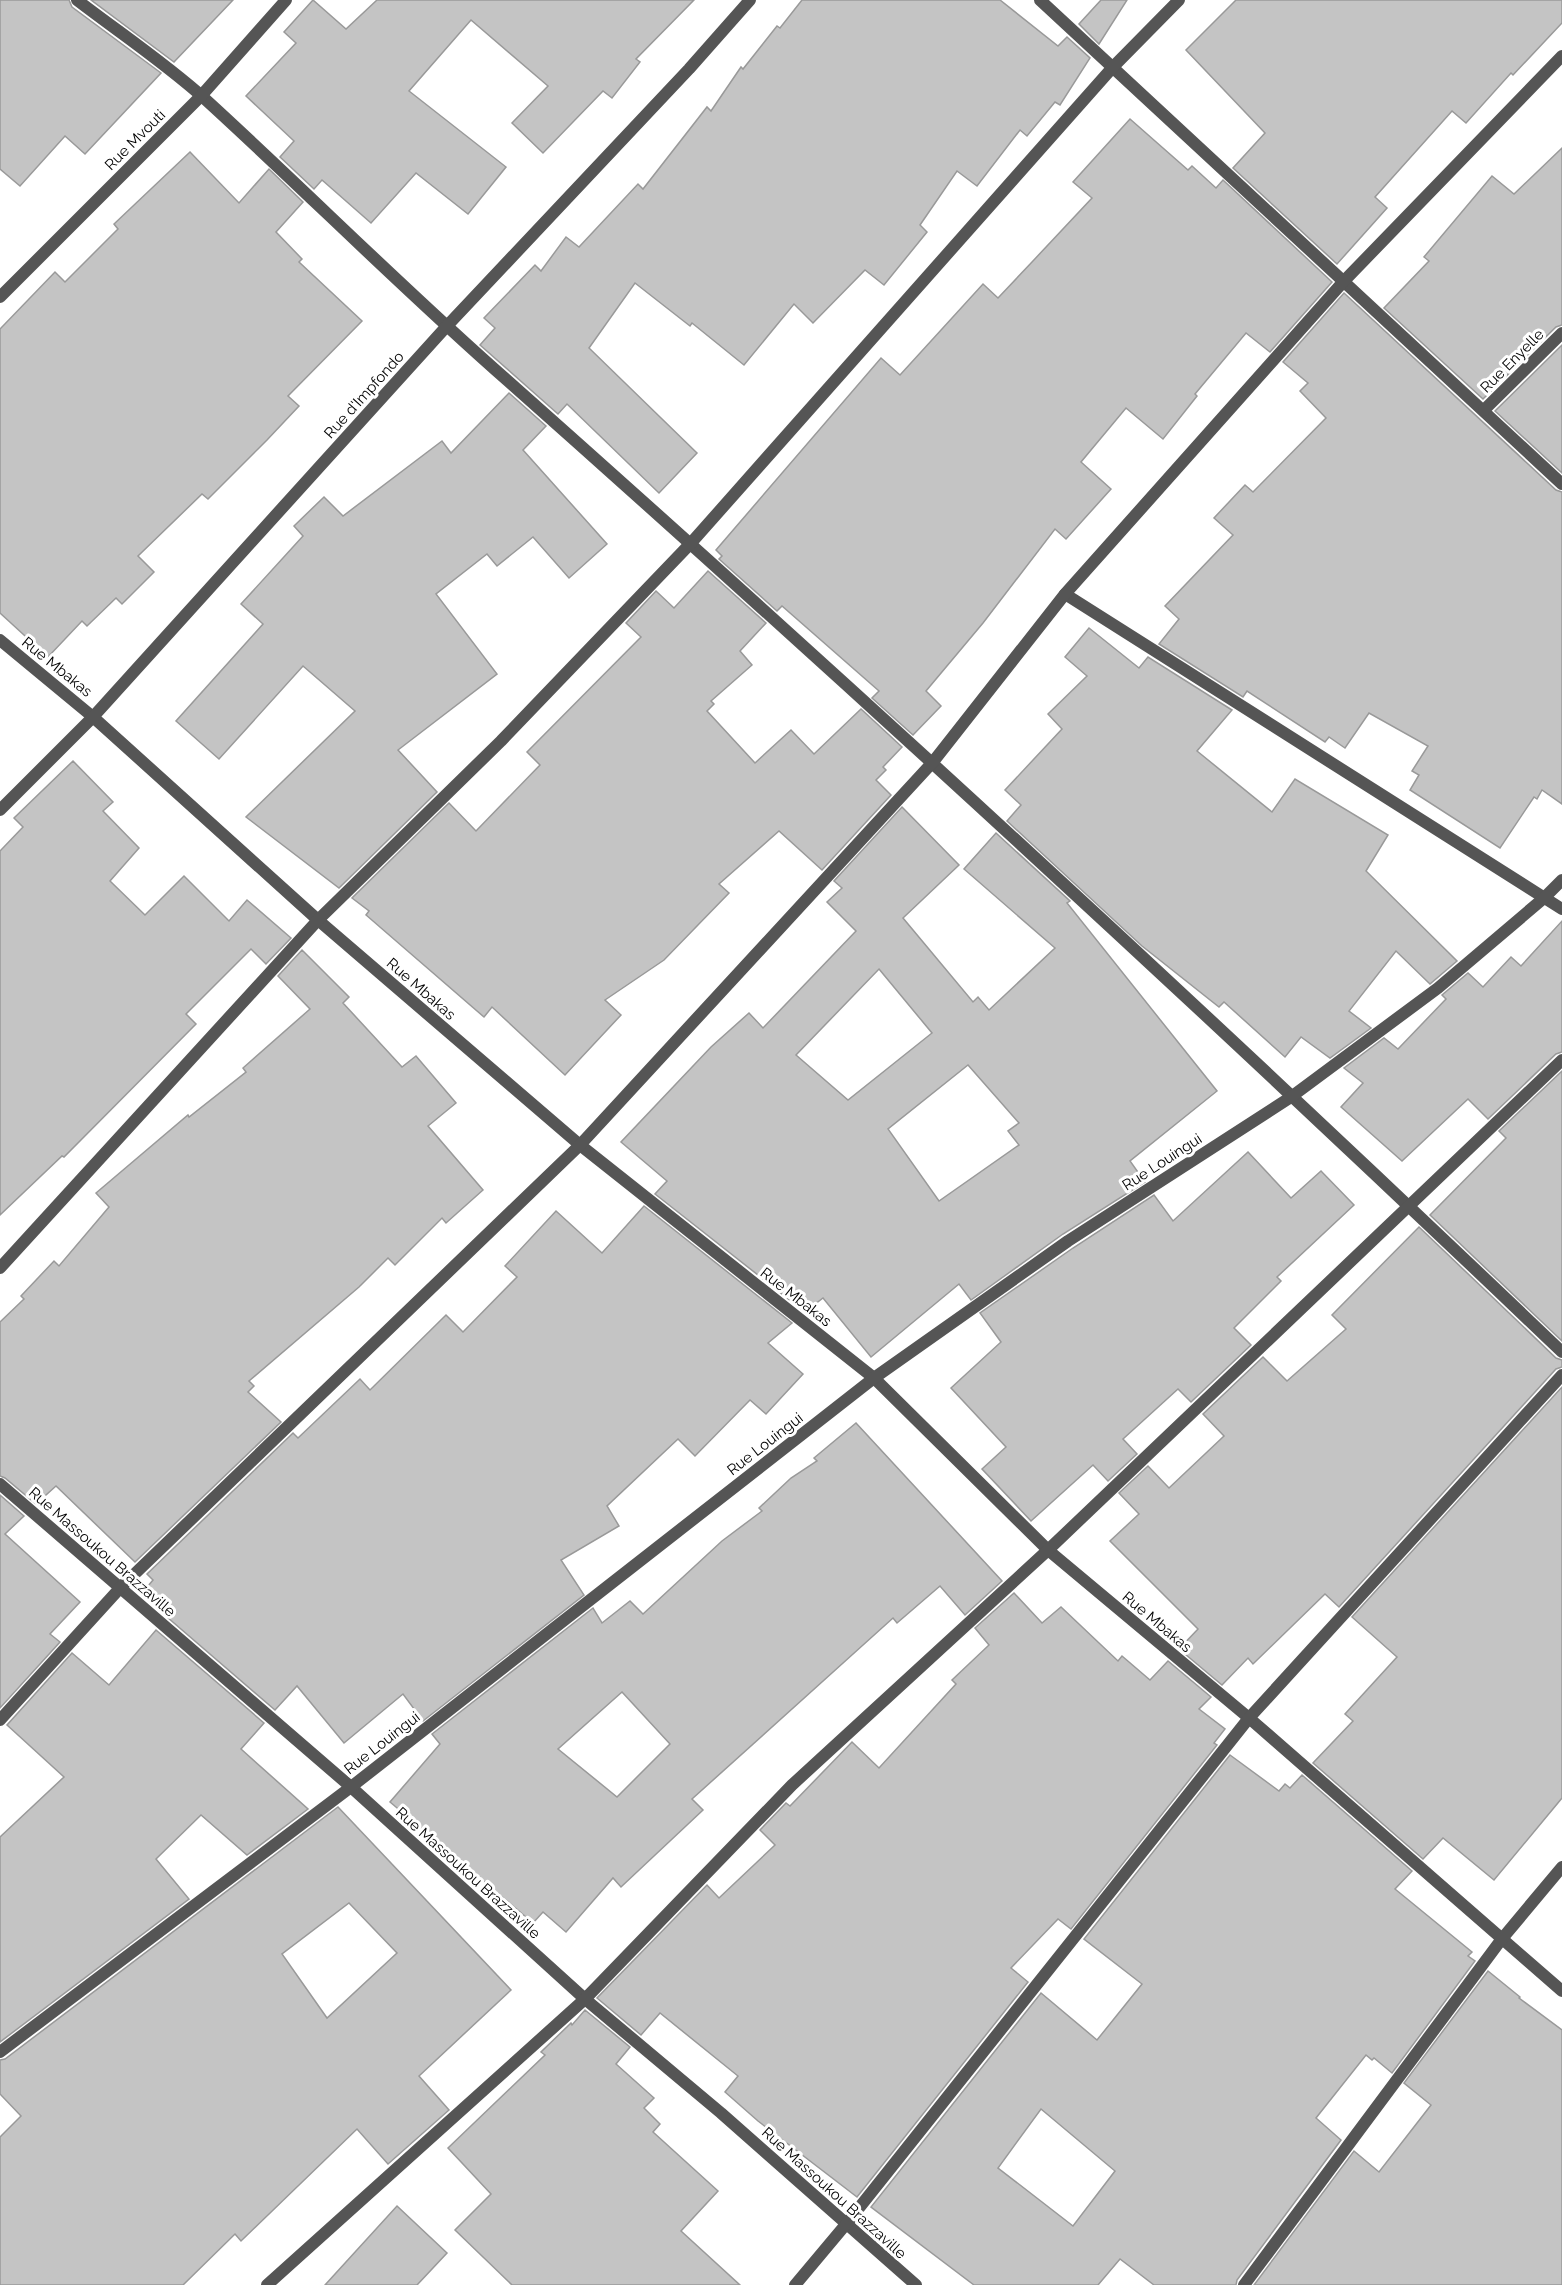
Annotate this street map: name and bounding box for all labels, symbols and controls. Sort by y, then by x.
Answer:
street label: Rue Mvouti [101,106,169,174]
street label: Rue Enyelle [1476,325,1548,397]
street label: Rue d'Impfondo [320,348,408,442]
street label: Rue Mbakas [18,633,96,701]
street label: Rue Mbakas [383,954,459,1024]
street label: Rue Louingui [1119,1130,1205,1194]
street label: Rue Mbakas [757,1264,835,1330]
street label: Rue Louingui [724,1409,806,1479]
street label: Rue Massoukou Brazzaville [25,1483,179,1621]
street label: Rue Mbakas [1119,1588,1195,1656]
street label: Rue Louingui [341,1708,423,1778]
street label: Rue Massoukou Brazzaville [392,1803,544,1943]
street label: Rue Massoukou Brazzaville [758,2123,910,2263]

